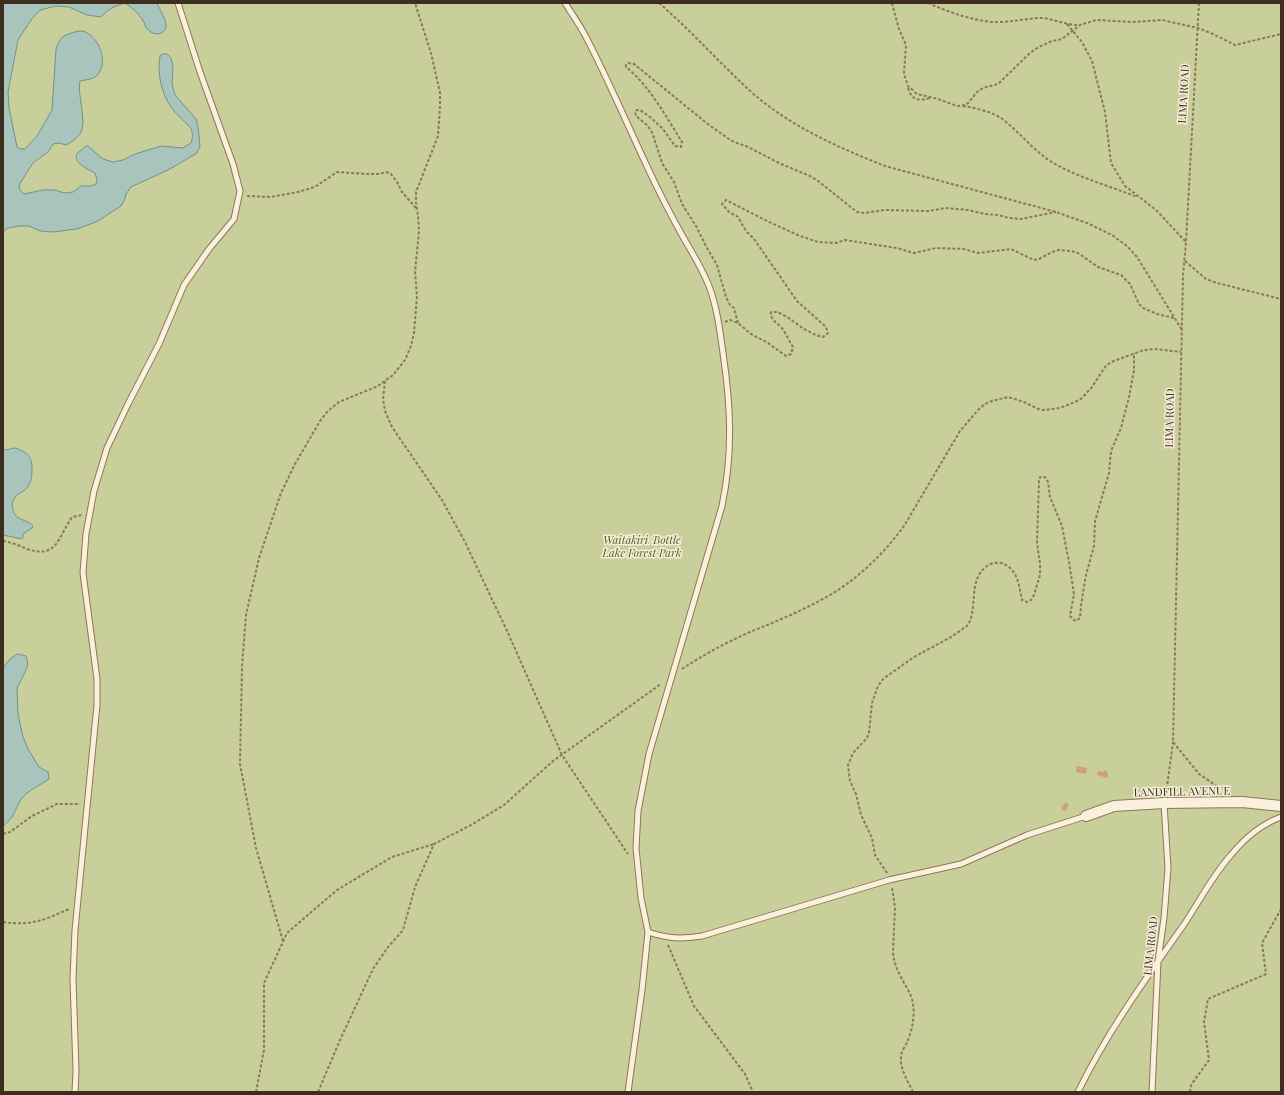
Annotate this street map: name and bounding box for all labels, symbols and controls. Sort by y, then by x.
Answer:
street label: LIMA ROAD [1176,64,1192,124]
street label: LIMA ROAD [1163,388,1177,448]
park label: Waitākiri/Bottle Lake Forest Park [603,534,681,560]
street label: LANDFILL AVENUE [1134,785,1230,799]
street label: LIMA ROAD [1141,916,1161,976]

